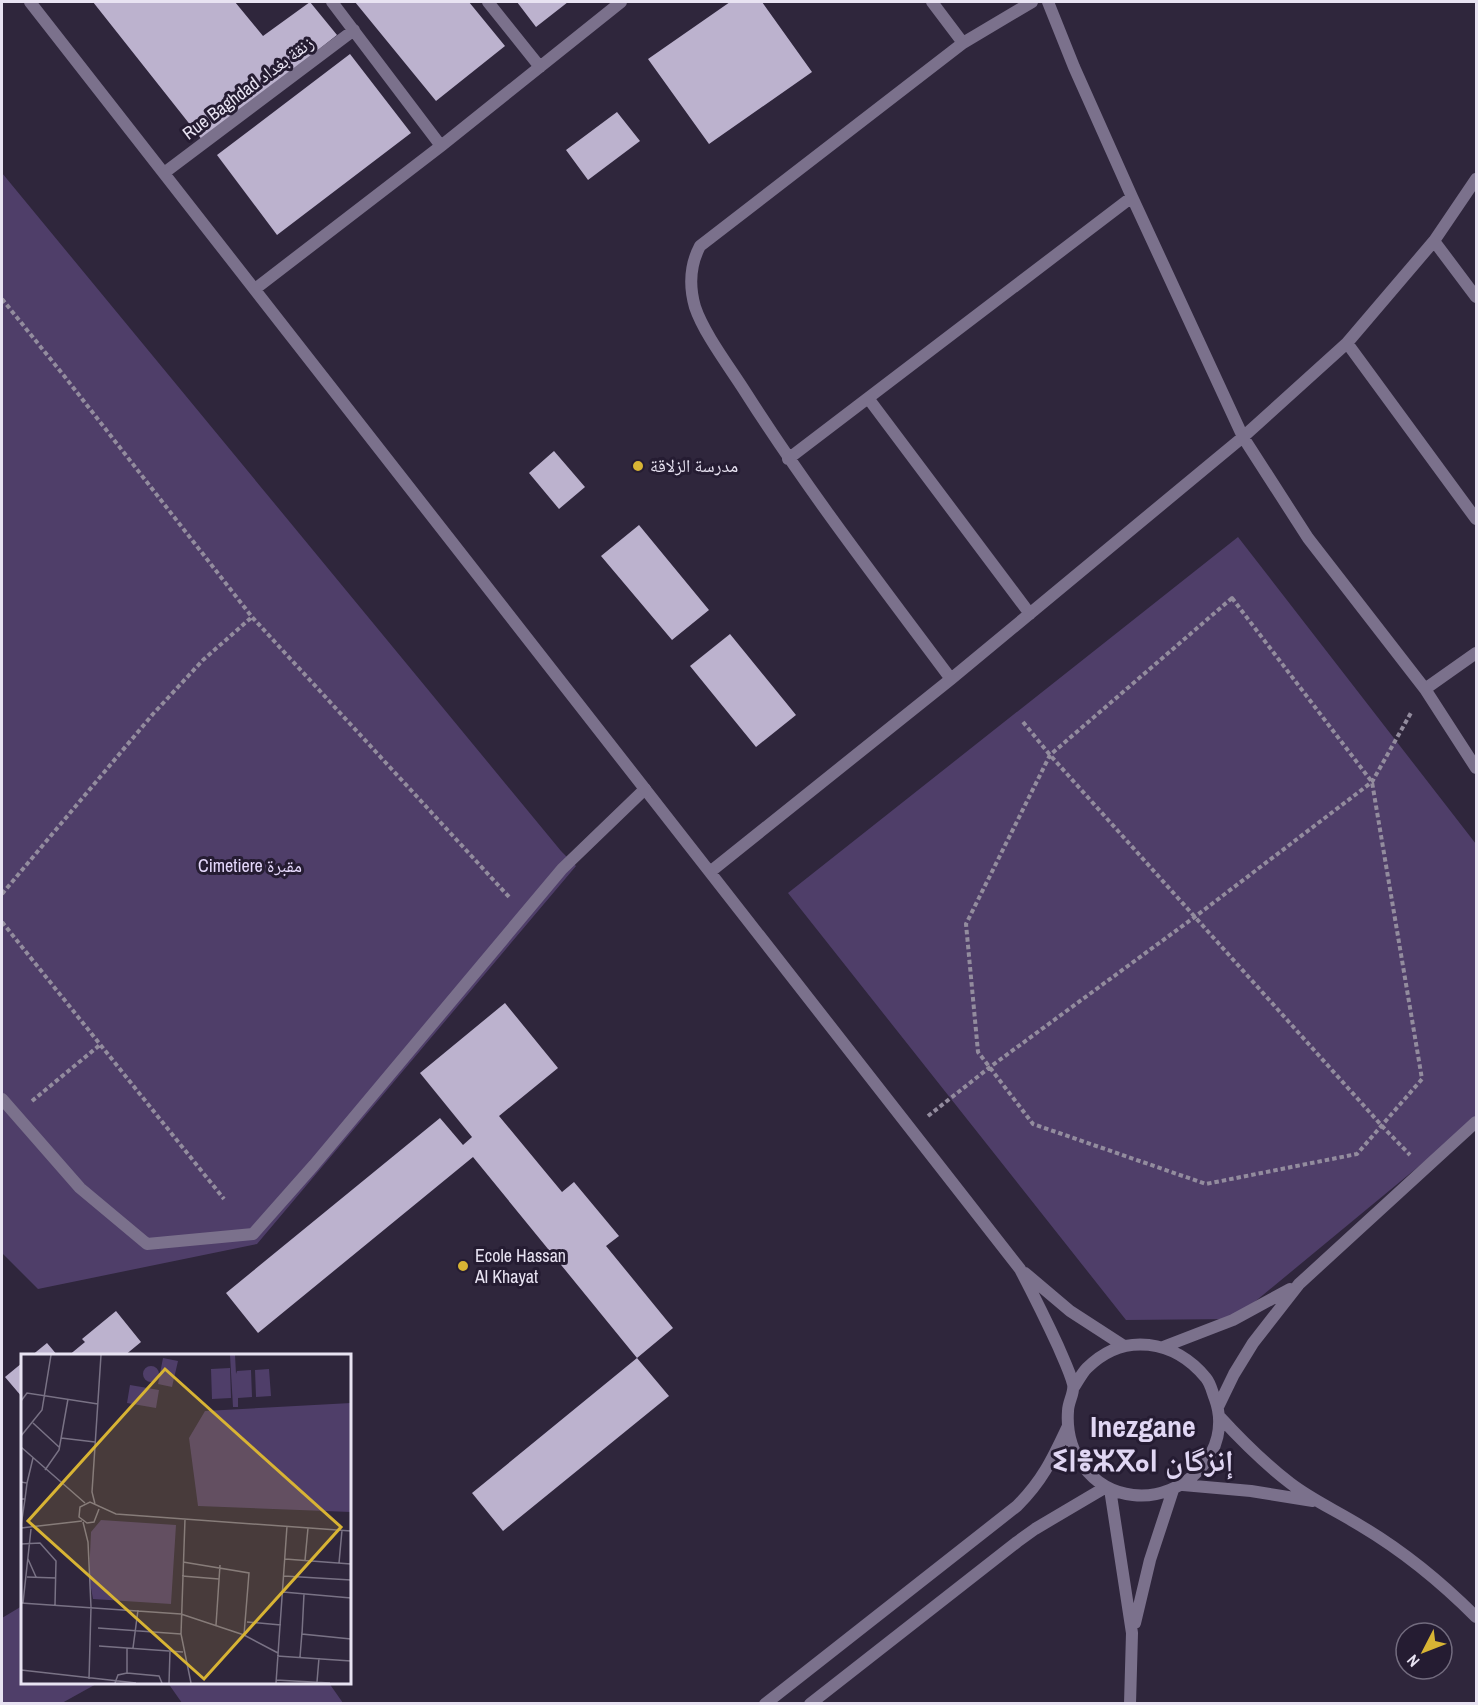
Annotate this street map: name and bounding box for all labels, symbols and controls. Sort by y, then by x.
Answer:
street label: Rue Baghdad زنقة بغداد [177,30,318,145]
place label: مدرسة الزلاقة [650,453,738,478]
marker: مدرسة الزلاقة [631,459,645,473]
park label: Cimetiere مقبرة [198,853,302,878]
place label: Ecole Hassan Al Khayat [474,1243,566,1289]
marker: Ecole Hassan Al Khayat [456,1259,470,1273]
inset map [21,1354,351,1684]
district label: Inezgane ⵉⵏⴻⵣⴳⴰⵏ إنزگان [1052,1406,1234,1480]
north arrow [1394,1621,1454,1681]
text: N [1402,1650,1424,1672]

